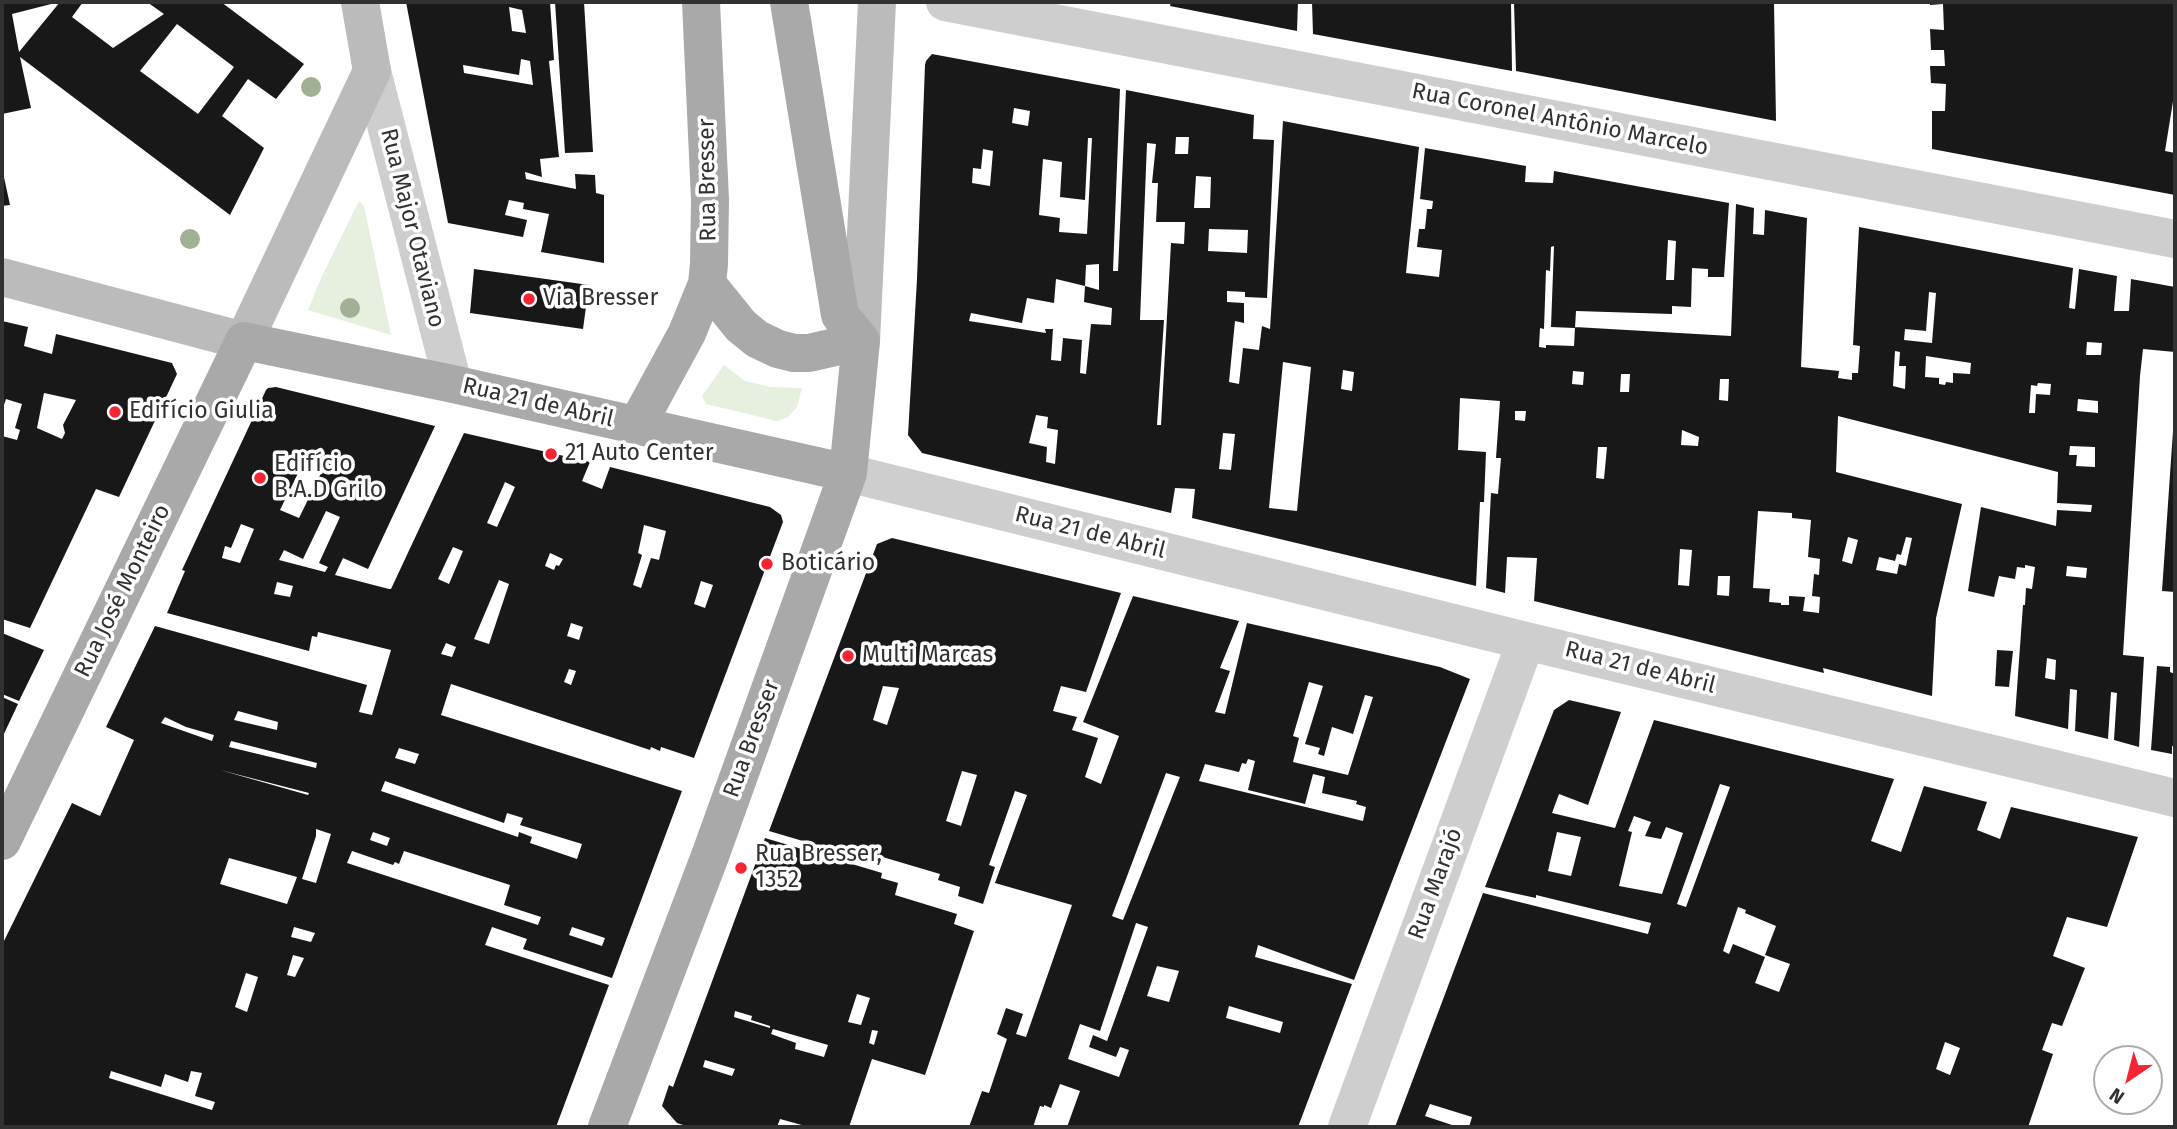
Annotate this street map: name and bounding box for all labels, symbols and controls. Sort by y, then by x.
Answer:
street label: Rua Coronel Antônio Marcelo [1409,78,1711,162]
street label: Rua Bresser [693,118,723,242]
street label: Rua Major Otaviano [374,126,450,330]
place label: Via Bresser [543,285,658,313]
marker: Via Bresser [521,291,537,307]
street label: Rua 21 de Abril [460,372,616,434]
place label: Edifício Giulia [129,398,274,426]
marker: Edifício Giulia [107,404,123,420]
place label: 21 Auto Center [565,440,714,468]
marker: 21 Auto Center [543,446,559,462]
place label: Edifício B.A.D Grilo [274,451,383,505]
marker: Edifício B.A.D Grilo [252,470,268,486]
street label: Rua José Monteiro [69,500,177,682]
street label: Rua 21 de Abril [1012,501,1168,565]
place label: Boticário [781,550,875,578]
marker: Boticário [759,556,775,572]
street label: Rua 21 de Abril [1562,636,1718,700]
place label: Multi Marcas [862,642,993,670]
marker: Multi Marcas [840,648,856,664]
street label: Rua Bresser [718,676,786,802]
street label: Rua Marajó [1403,825,1469,943]
place label: Rua Bresser, 1352 [755,841,882,895]
marker: Rua Bresser, 1352 [733,860,749,876]
north arrow [2093,1045,2163,1115]
text: N [2105,1083,2129,1109]

